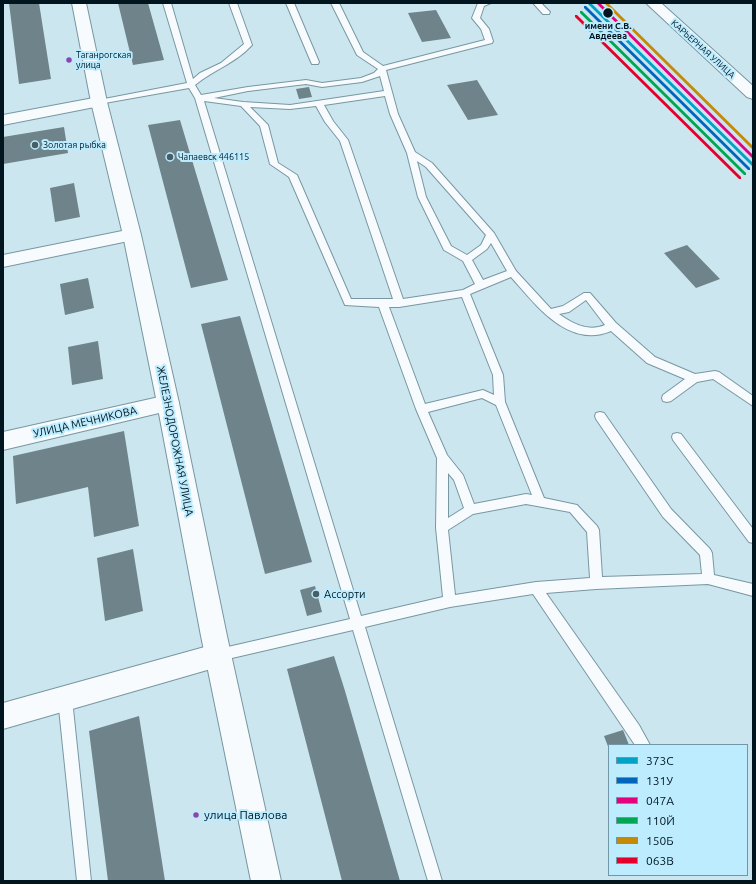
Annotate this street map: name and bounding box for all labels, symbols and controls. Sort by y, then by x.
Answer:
marker: имени С.В. Авдеева [601,6,615,20]
street label: КАРЬЕРНАЯ УЛИЦА [669,17,737,81]
place label: имени С.В. Авдеева [585,21,631,42]
place label: Таганрогская улица [76,50,131,71]
marker: Таганрогская улица [64,55,74,65]
marker: Золотая рыбка [30,140,40,150]
place label: Золотая рыбка [43,140,106,150]
marker: Чапаевск 446115 [165,152,175,162]
place label: Чапаевск 446115 [178,152,249,162]
street label: ЖЕЛЕЗНОДОРОЖНАЯ УЛИЦА [154,365,196,517]
street label: УЛИЦА МЕЧНИКОВА [32,404,138,440]
place label: Ассорти [324,587,366,601]
marker: Ассорти [311,589,321,599]
legend [608,744,748,876]
text: 373C [646,754,674,767]
text: 131У [646,774,673,787]
text: 047А [646,794,674,807]
place label: улица Павлова [204,808,287,822]
marker: улица Павлова [191,810,201,820]
text: 110Й [646,814,675,827]
text: 150Б [646,834,674,847]
text: 063В [646,854,674,867]

